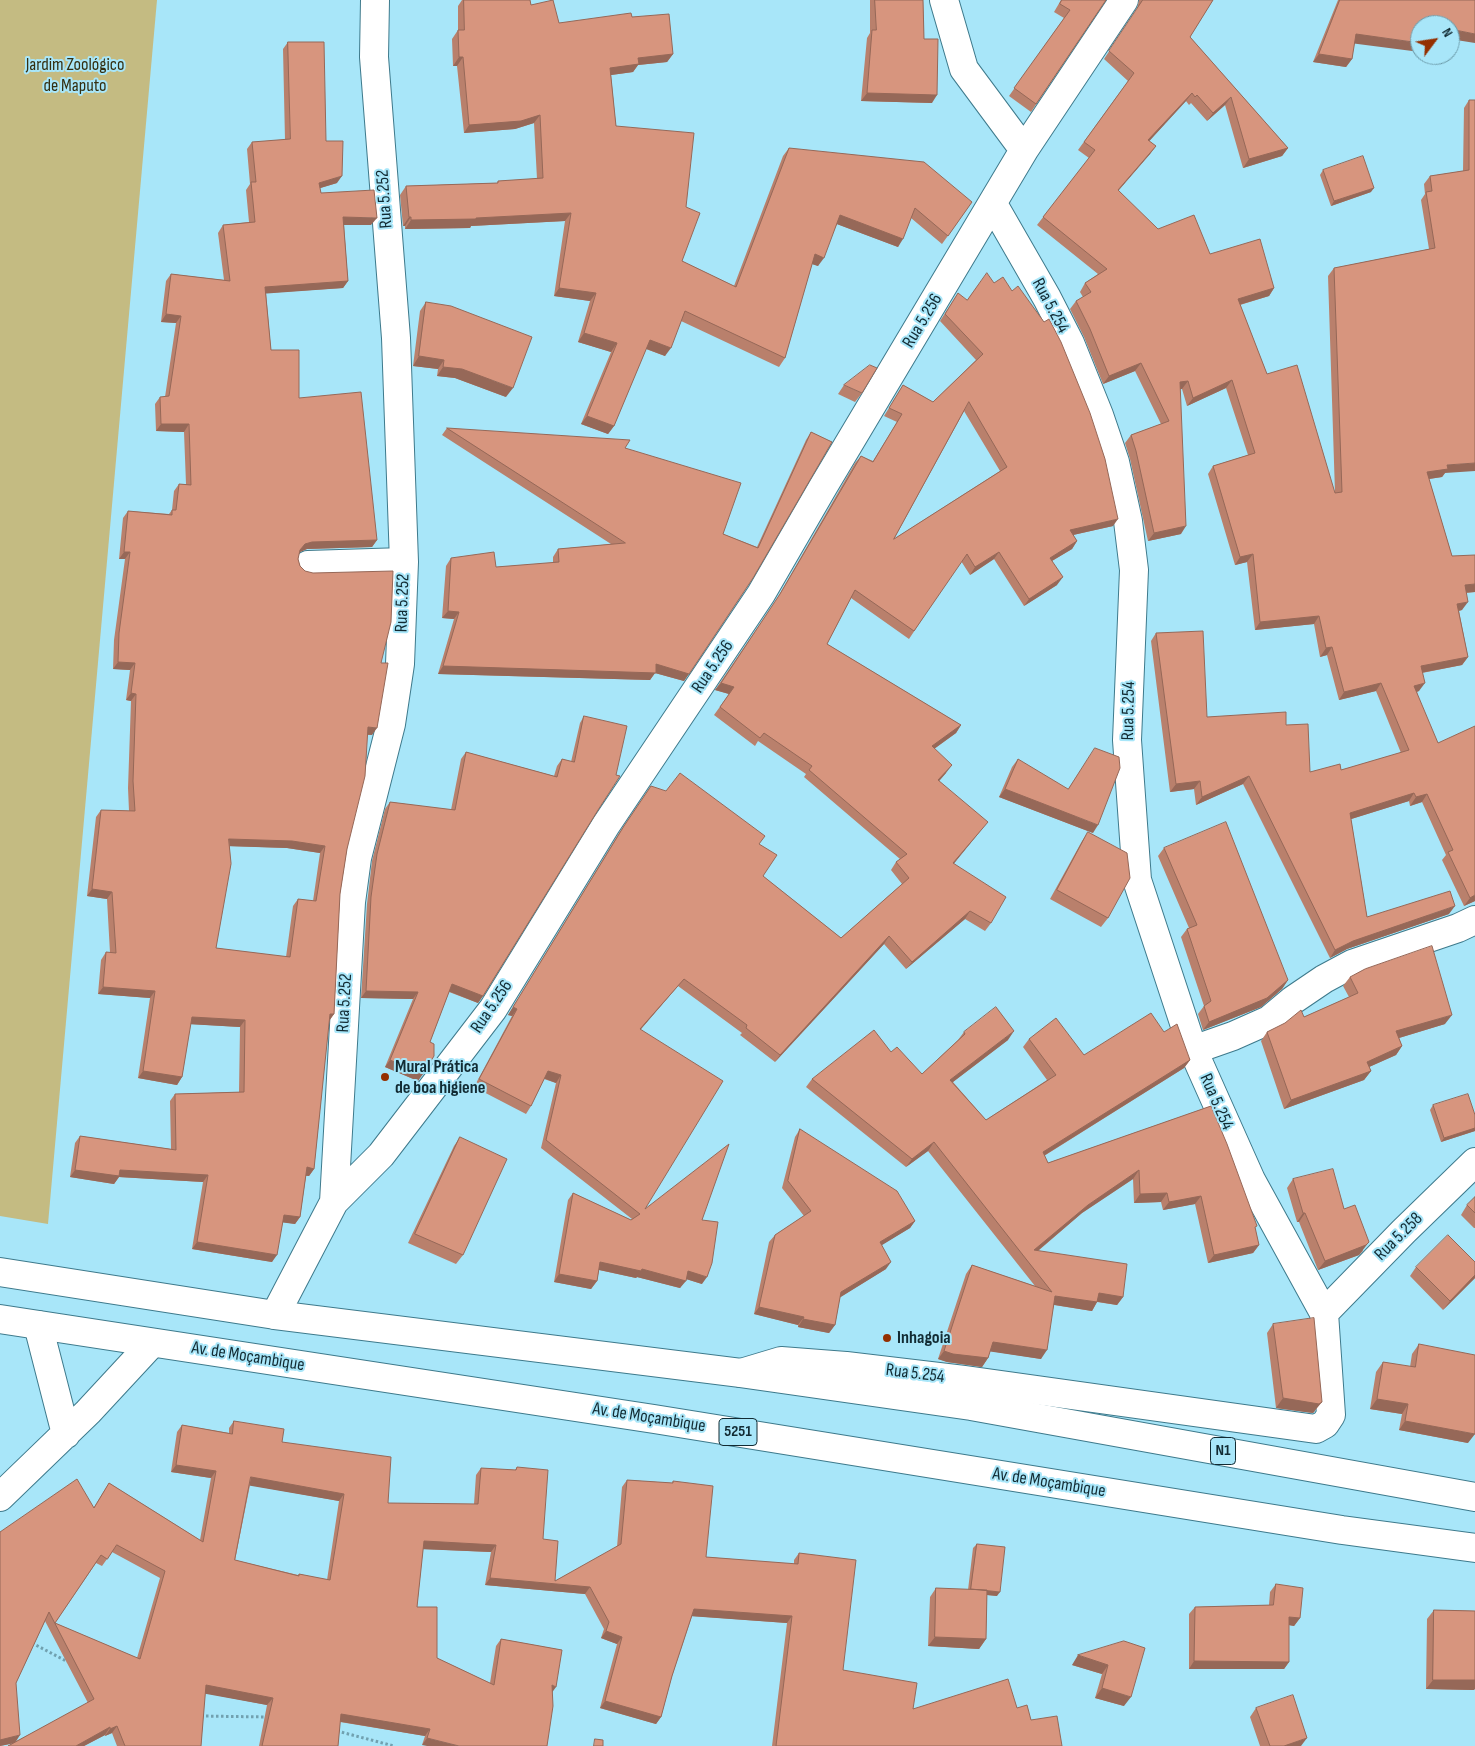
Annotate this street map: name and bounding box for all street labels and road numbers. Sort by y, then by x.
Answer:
street label: Rua 5.252 [372,169,398,229]
street label: Rua 5.254 [1027,275,1073,337]
street label: Rua 5.256 [898,290,948,352]
street label: Rua 5.252 [391,573,415,633]
street label: Rua 5.256 [687,636,739,698]
street label: Rua 5.254 [1118,681,1140,741]
street label: Rua 5.252 [333,973,357,1033]
street label: Rua 5.256 [466,976,518,1038]
street label: Rua 5.254 [1194,1071,1238,1133]
street label: Rua 5.258 [1370,1208,1428,1266]
street label: Av. de Moçambique [190,1337,306,1377]
street label: Rua 5.254 [884,1360,946,1388]
street label: Av. de Moçambique [591,1398,707,1438]
road number: 5251 [719,1418,757,1445]
road number: N1 [1210,1438,1236,1464]
street label: Av. de Moçambique [991,1463,1107,1503]

